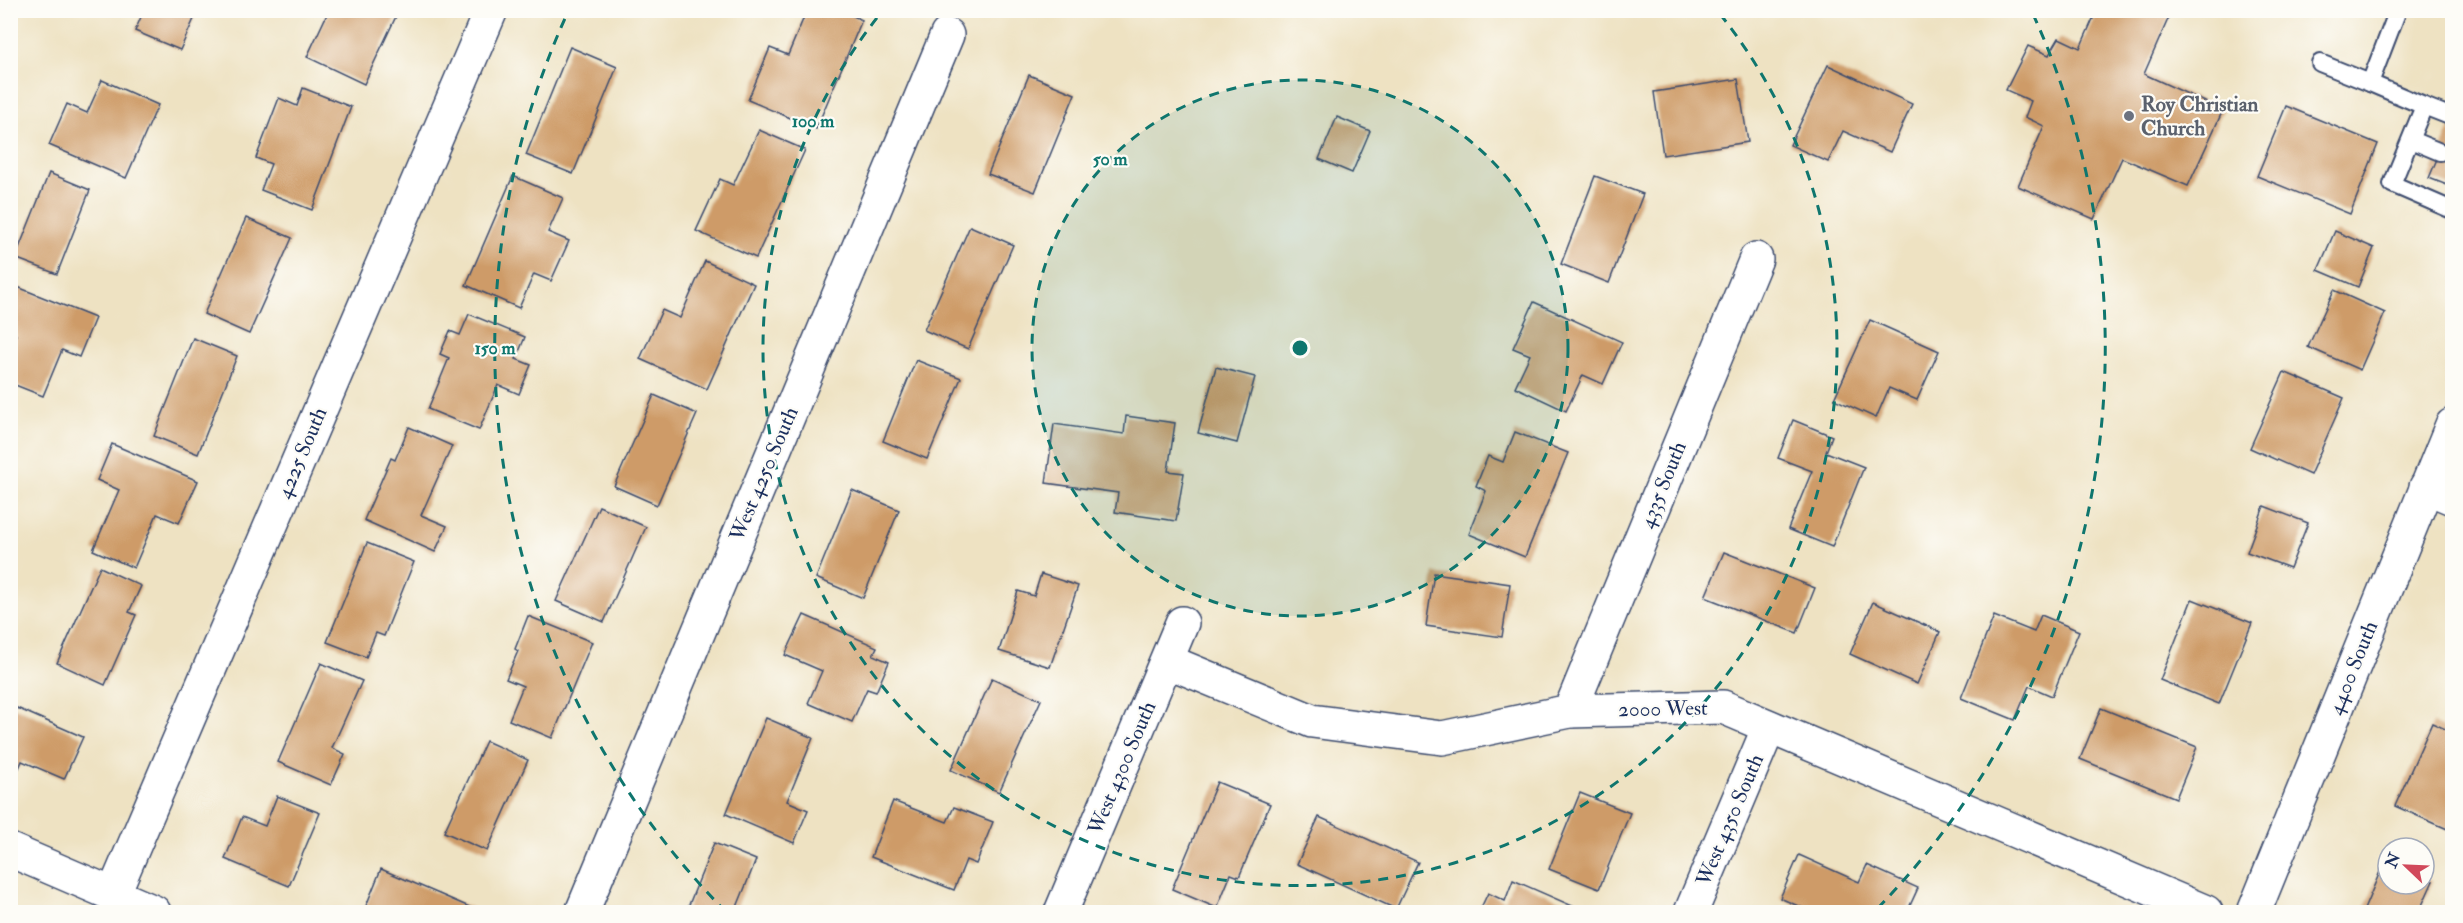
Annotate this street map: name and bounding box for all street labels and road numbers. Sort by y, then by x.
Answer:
street label: 4225 South [271,403,333,503]
street label: West 4250 South [723,403,804,546]
street label: 4335 South [1633,438,1693,532]
street label: 4400 South [2322,617,2384,719]
street label: 2000 West [1618,695,1708,723]
street label: West 4300 South [1081,697,1162,840]
street label: West 4350 South [1690,750,1770,891]

